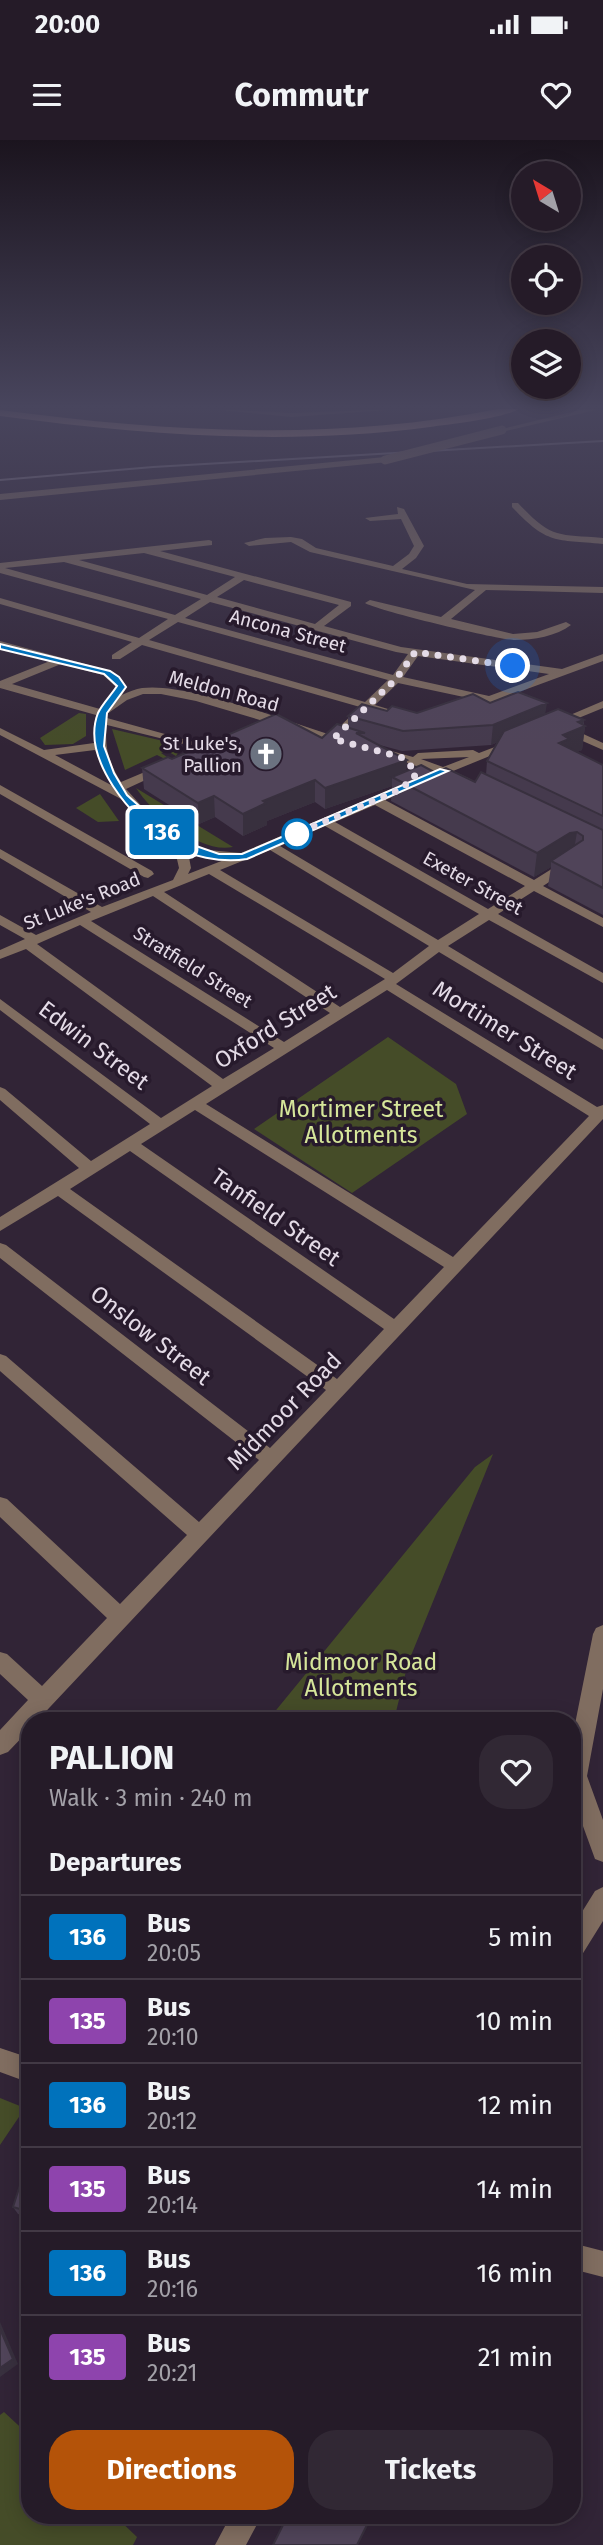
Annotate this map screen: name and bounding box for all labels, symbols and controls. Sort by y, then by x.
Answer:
text: 20:00 [35,9,100,40]
icon: menu [28,76,66,114]
text: Commutr [234,76,369,114]
icon: heart [537,76,575,114]
north arrow [511,161,581,231]
map controls [511,161,581,399]
button: locate [511,245,581,315]
button: layers [511,329,581,399]
street label: Ancona Street [227,604,349,658]
your location [495,648,530,683]
street label: Meldon Road [166,665,282,717]
place label: St Luke's, Pallion [162,732,242,777]
church icon: St Luke's, Pallion [247,735,285,773]
line badge: 136 [122,809,202,855]
text: 136 [143,818,181,846]
unlabelled marker [282,819,312,849]
street label: Exeter Street [419,846,527,920]
street label: St Luke's Road [20,867,144,935]
street label: Stratfield Street [129,921,257,1013]
street label: Mortimer Street [428,975,583,1086]
street label: Oxford Street [209,977,342,1074]
street label: Edwin Street [33,995,155,1096]
park label: Mortimer Street Allotments [279,1095,444,1149]
street label: Tanfield Street [206,1162,347,1272]
street label: Onslow Street [85,1279,217,1391]
street label: Midmoor Road [221,1346,347,1476]
park label: Midmoor Road Allotments [285,1648,437,1702]
button: heart [479,1735,553,1809]
text: PALLION [49,1738,175,1778]
text: Walk · 3 min · 240 m [49,1784,252,1812]
text: Departures [49,1847,182,1878]
text: Bus [147,1908,190,1939]
text: 5 min [488,1922,553,1953]
text: 136 [69,1923,106,1951]
text: 20:05 [147,1939,201,1967]
text: Bus [147,1992,190,2023]
text: 10 min [475,2006,553,2037]
text: 135 [69,2007,106,2035]
text: 20:10 [147,2023,199,2051]
text: Bus [147,2076,190,2107]
text: 12 min [477,2090,553,2121]
text: 136 [69,2091,106,2119]
text: 20:12 [147,2107,197,2135]
text: Bus [147,2160,190,2191]
text: 14 min [476,2174,553,2205]
text: 135 [69,2175,106,2203]
text: 20:14 [147,2191,198,2219]
text: Bus [147,2244,190,2275]
text: 16 min [476,2258,553,2289]
text: 136 [69,2259,106,2287]
text: 20:16 [147,2275,198,2303]
text: Bus [147,2328,190,2359]
text: 21 min [478,2342,553,2373]
text: 135 [69,2343,106,2371]
text: 20:21 [147,2359,198,2387]
button: Directions [49,2430,294,2510]
button: Tickets [308,2430,553,2510]

